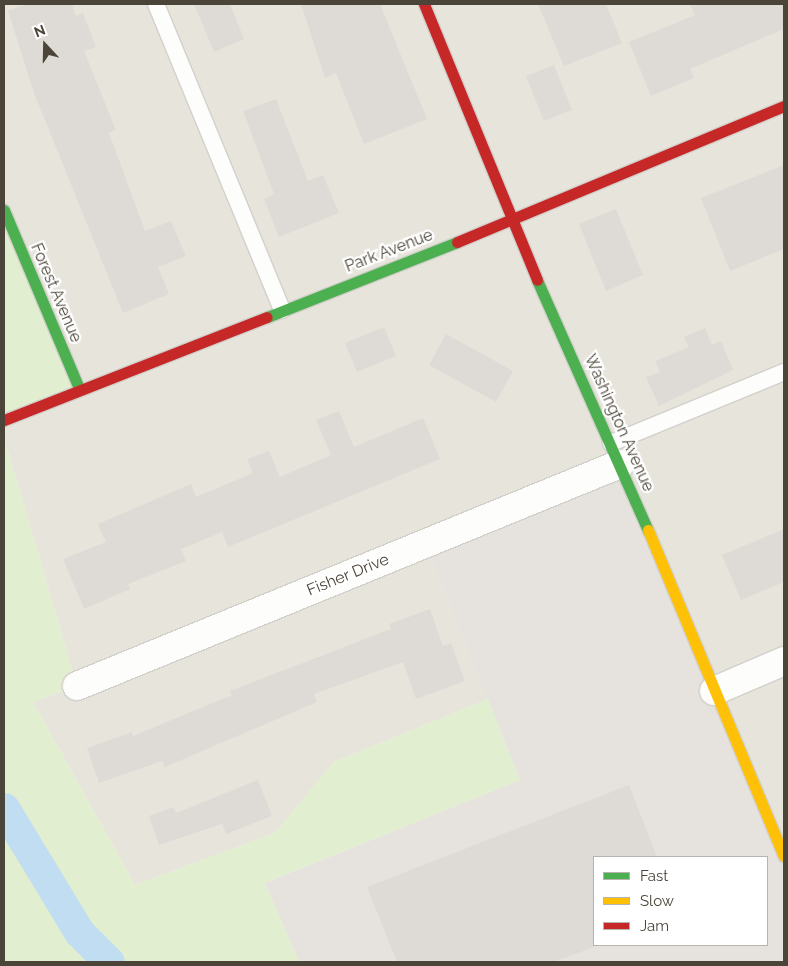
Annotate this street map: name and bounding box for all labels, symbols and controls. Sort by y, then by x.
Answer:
north arrow [20,20,70,70]
text: N [32,22,47,40]
street label: Park Avenue [342,225,436,277]
street label: Forest Avenue [26,240,86,346]
street label: Washington Avenue [580,351,658,495]
street label: Fisher Drive [304,550,392,600]
legend [593,856,768,946]
text: Fast [640,867,668,885]
text: Slow [640,892,674,910]
text: Jam [640,917,669,935]

